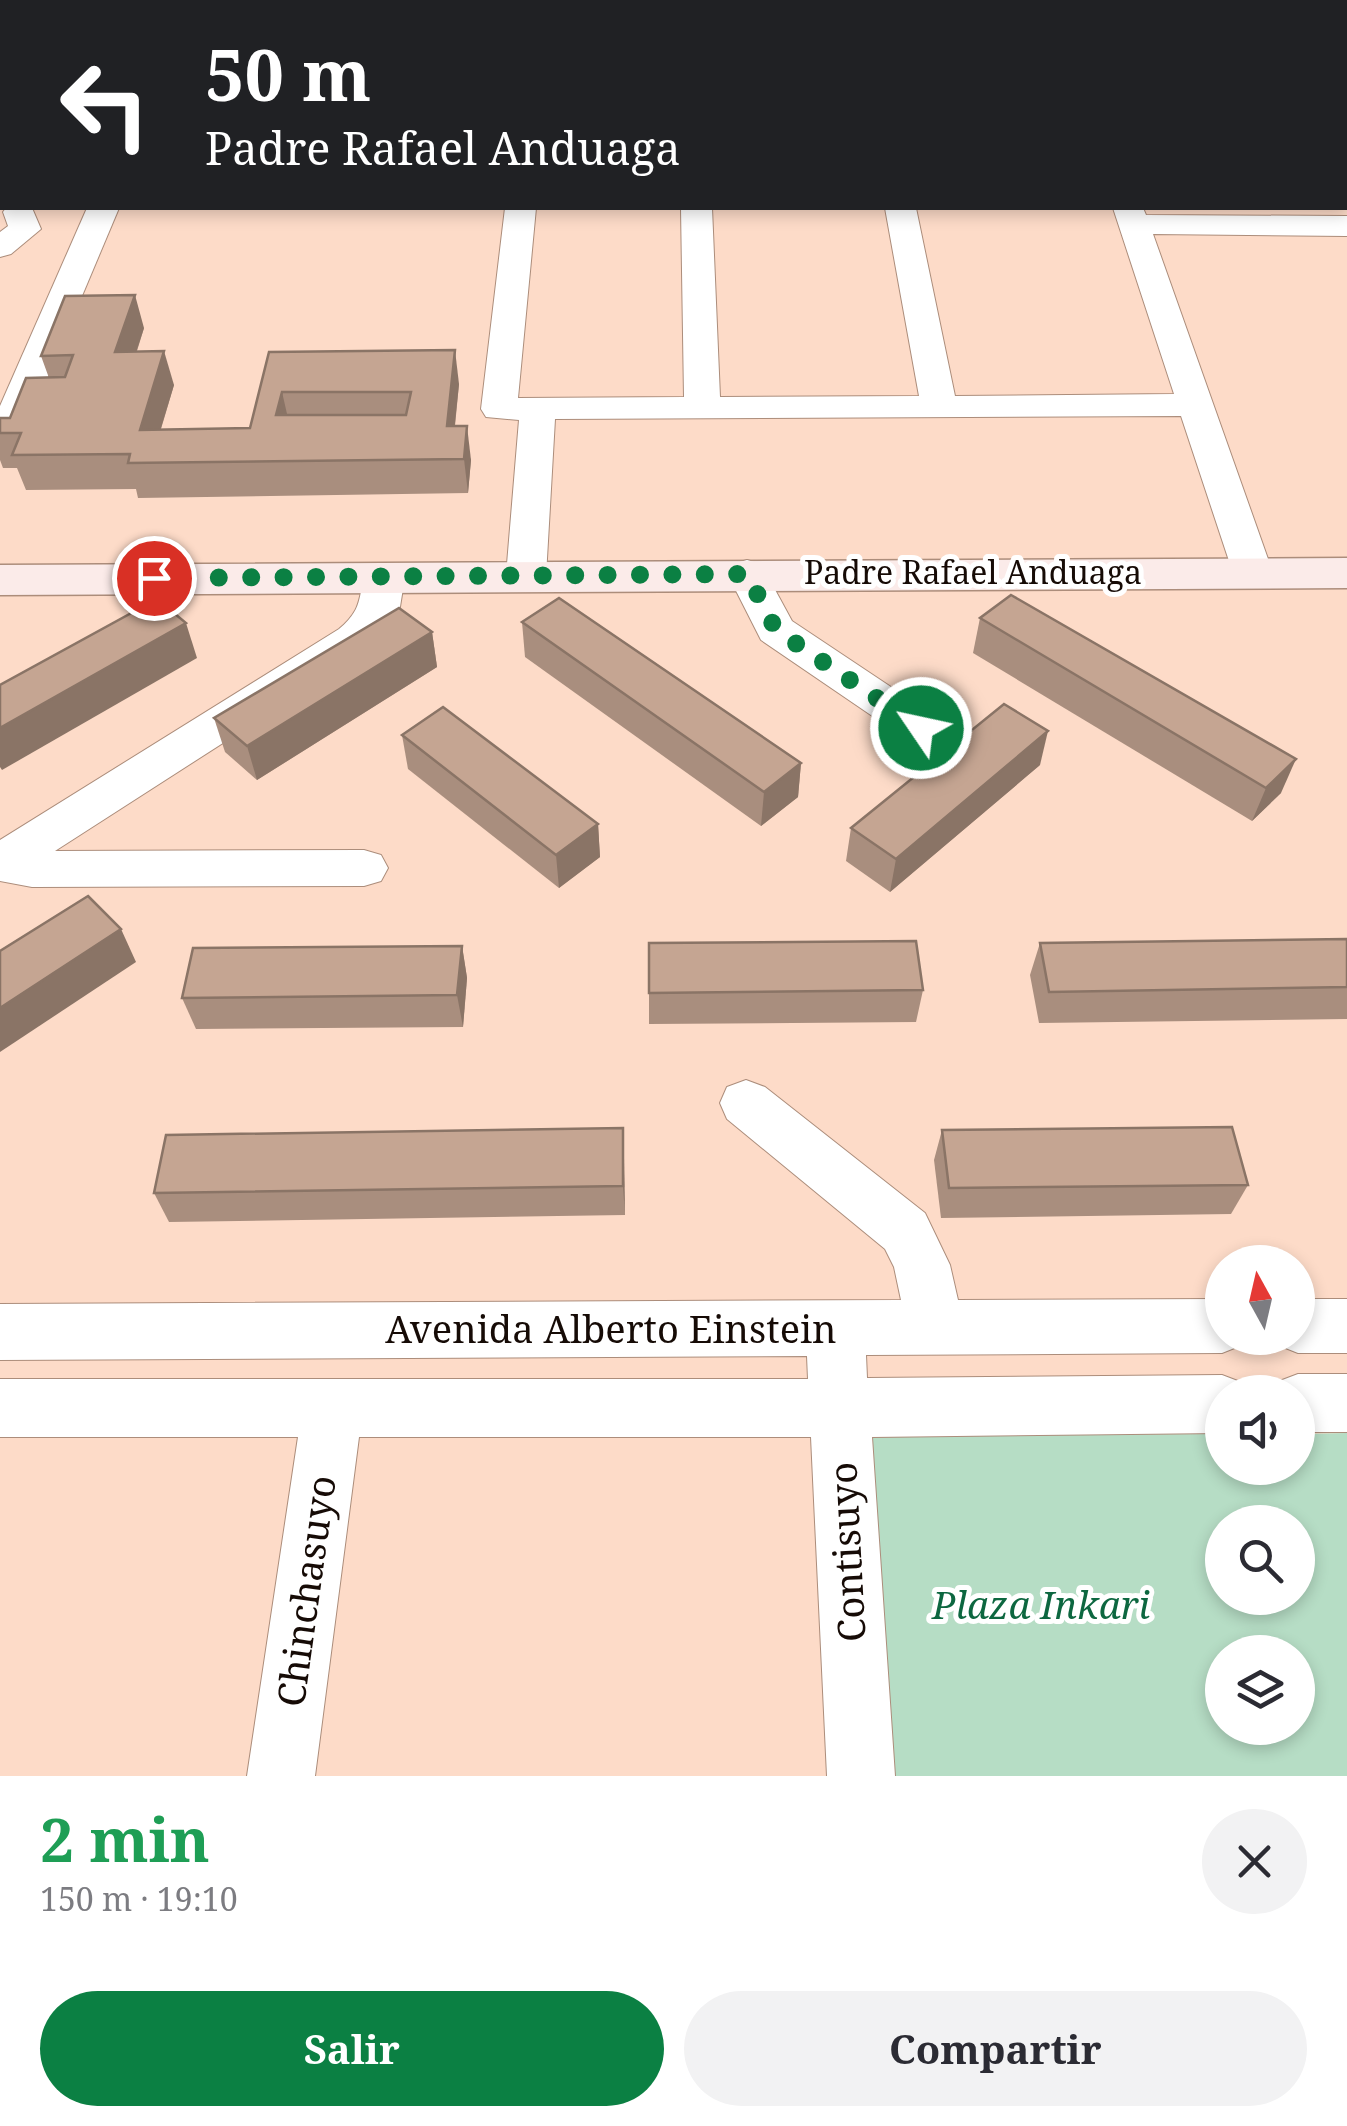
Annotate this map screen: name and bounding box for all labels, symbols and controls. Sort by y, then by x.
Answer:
text: 50 m [205,26,371,122]
icon: left [40,40,170,170]
text: Padre Rafael Anduaga [205,117,680,178]
pin [112,536,197,621]
street label: Padre Rafael Anduaga [804,550,1142,593]
icon: arrive [127,551,182,606]
position arrow [869,676,973,780]
north arrow [1205,1245,1315,1355]
map controls [1205,1245,1315,1745]
street label: Avenida Alberto Einstein [385,1302,837,1354]
button: sound [1205,1375,1315,1485]
street label: Contisuyo [815,1461,877,1643]
street label: Chinchasuyo [263,1472,347,1710]
button: search [1205,1505,1315,1615]
park label: Plaza Inkari [931,1578,1150,1630]
button: layers [1205,1635,1315,1745]
text: 2 min [40,1798,210,1880]
button: close [1202,1809,1307,1914]
text: 150 m · 19:10 [40,1877,238,1920]
button: Salir [40,1991,664,2106]
button: Compartir [684,1991,1307,2106]

